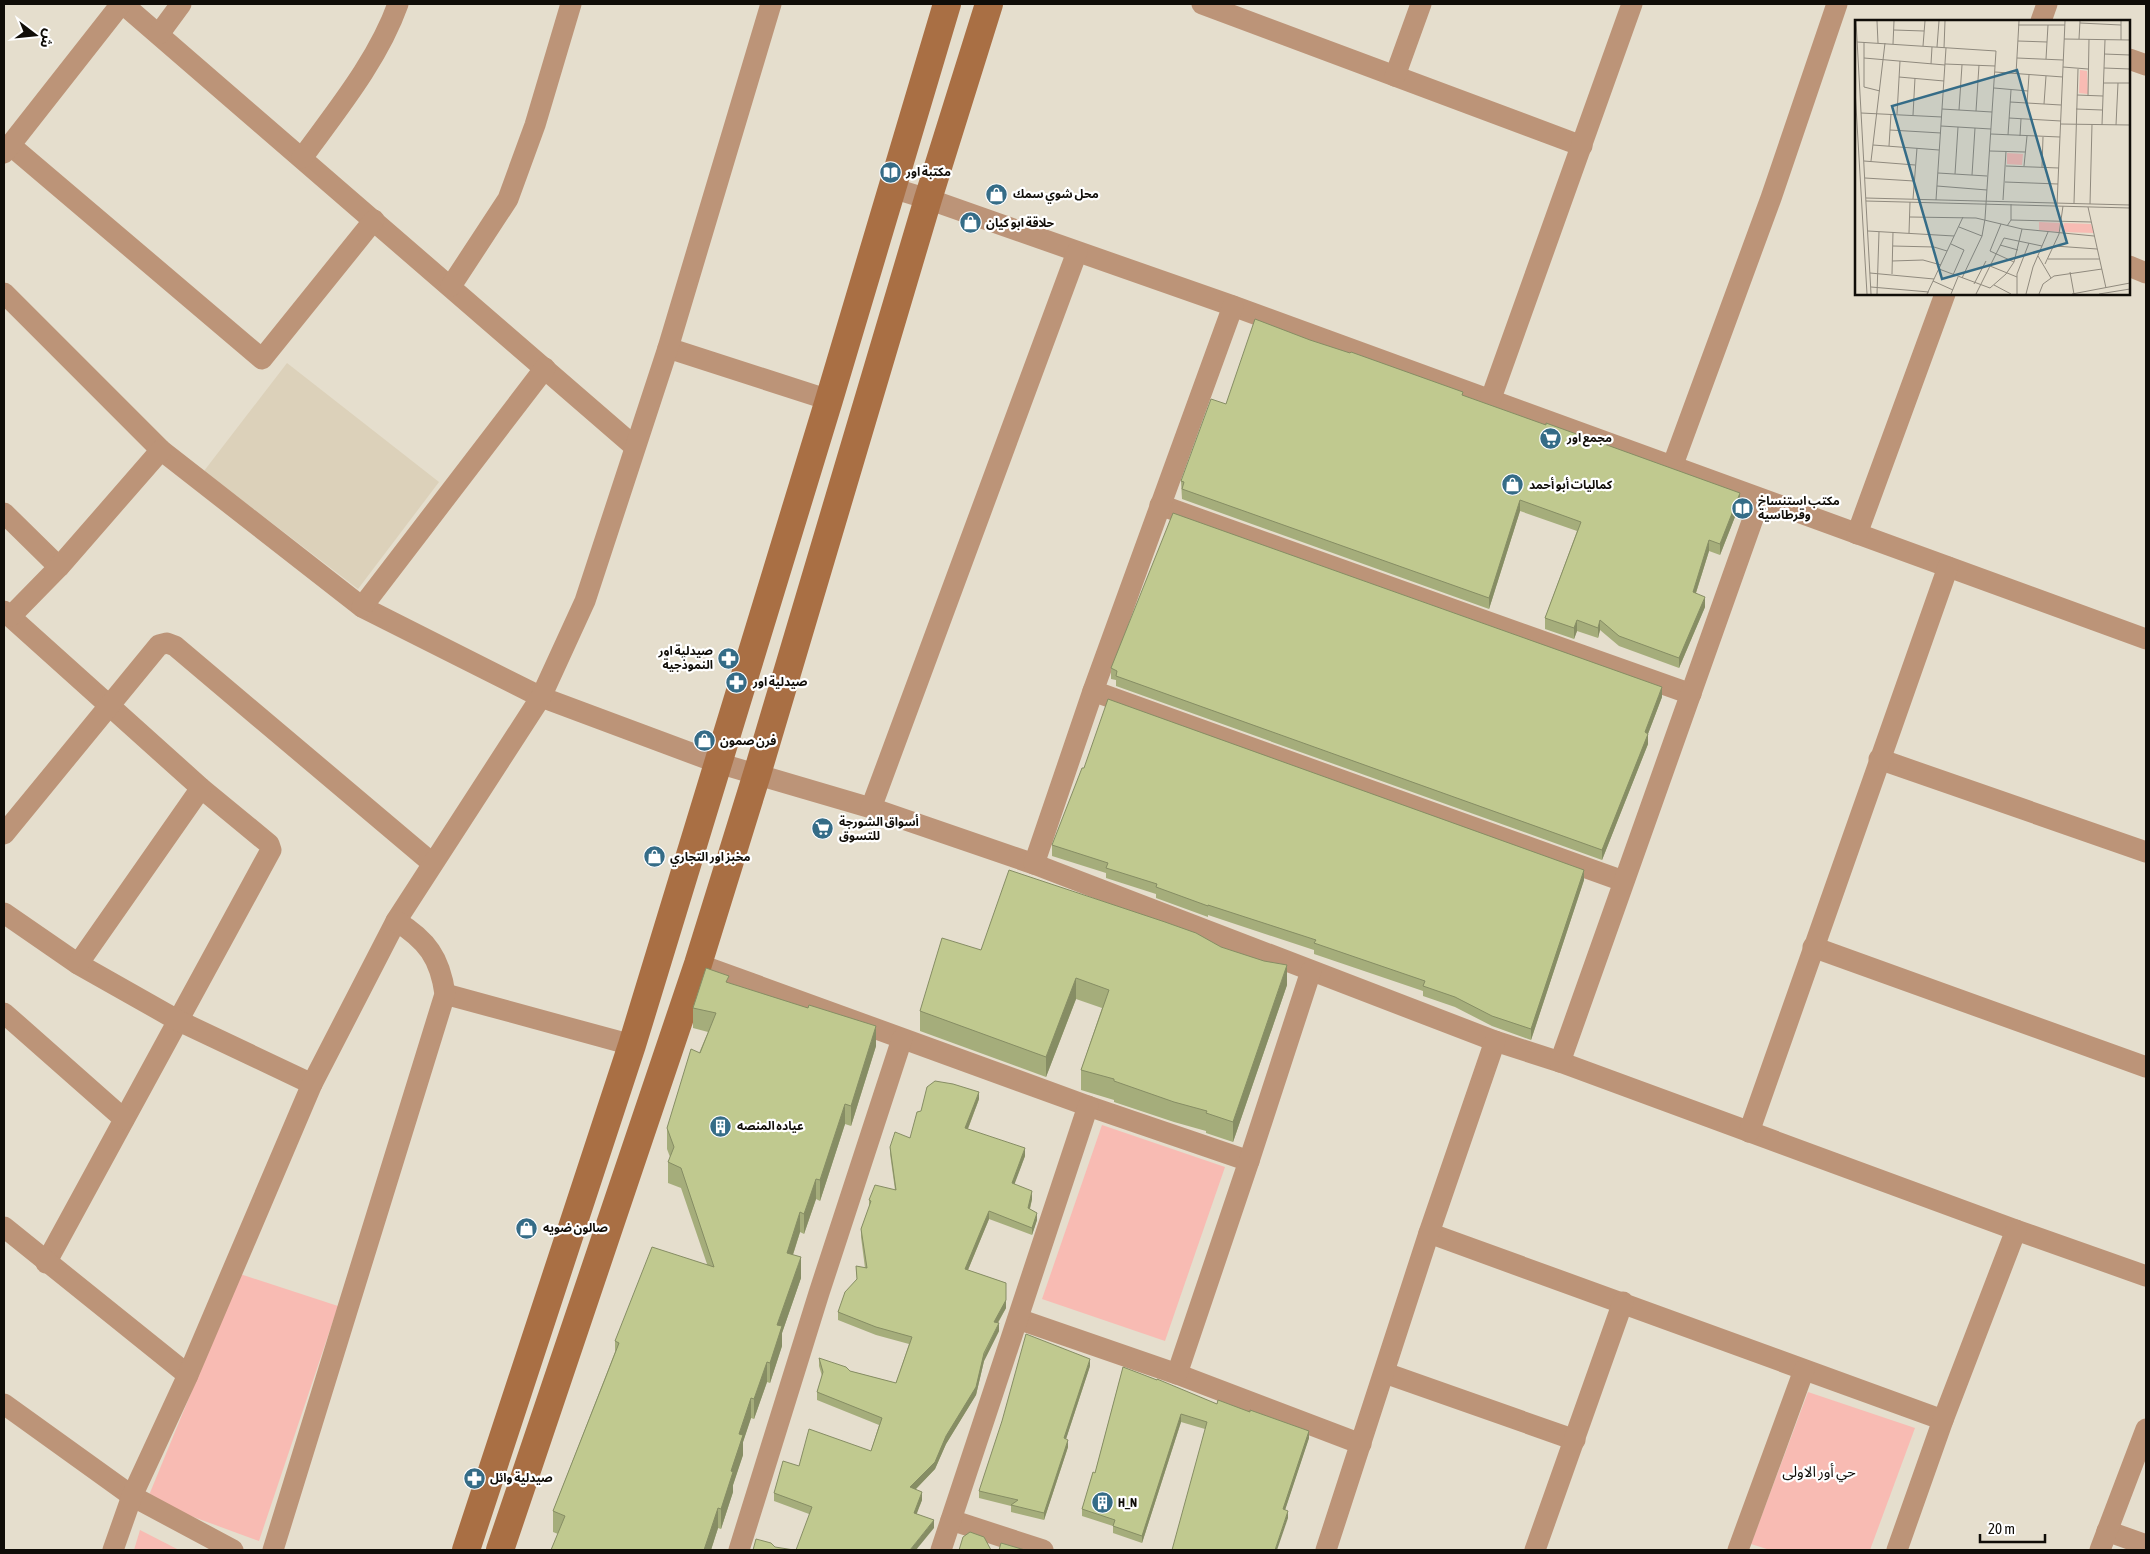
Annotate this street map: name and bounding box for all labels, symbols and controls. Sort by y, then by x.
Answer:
north arrow [10,10,60,60]
inset map [1855,20,2130,295]
text: ش [37,27,58,50]
library icon: مكتبة اور [878,160,902,184]
place label: مكتبة اور [905,165,951,179]
shop icon: محل شوي سمك [985,182,1009,206]
place label: محل شوي سمك [1013,187,1099,204]
shop icon: حلاقة ابو كيان [958,211,982,235]
place label: حلاقة ابو كيان [986,216,1055,230]
supermarket icon: مجمع اور [1539,426,1563,450]
place label: مجمع اور [1566,431,1612,447]
shop icon: كماليات أبو أحمد [1501,473,1525,497]
place label: كماليات أبو أحمد [1529,477,1613,492]
place label: مكتب استنساخ وقرطاسية [1758,494,1840,522]
library icon: مكتب استنساخ وقرطاسية [1730,496,1754,520]
place label: صيدلية اور النموذجية [658,644,713,672]
pharmacy icon: صيدلية اور النموذجية [717,646,741,670]
pharmacy icon: صيدلية اور [725,670,749,694]
place label: صيدلية اور [752,675,808,689]
shop icon: فرن صمون [692,729,716,753]
place label: فرن صمون [720,734,776,748]
place label: أسواق الشورجة للتسوق [839,814,919,843]
supermarket icon: أسواق الشورجة للتسوق [811,817,835,841]
shop icon: مخبز اور التجاري [642,845,666,869]
place label: مخبز اور التجاري [670,850,750,867]
building icon: عياده المنصه [709,1114,733,1138]
place label: عياده المنصه [737,1119,804,1133]
shop icon: صالون ضويه [515,1216,539,1240]
place label: صالون ضويه [543,1221,608,1235]
district label: حي أور الاولى [1782,1463,1856,1483]
pharmacy icon: صيدلية وائل [462,1466,486,1490]
place label: صيدلية وائل [490,1471,553,1485]
building icon: H_N [1090,1491,1114,1515]
place label: H_N [1118,1496,1137,1510]
scale bar [1980,1512,2045,1544]
text: 20 m [1988,1520,2015,1537]

